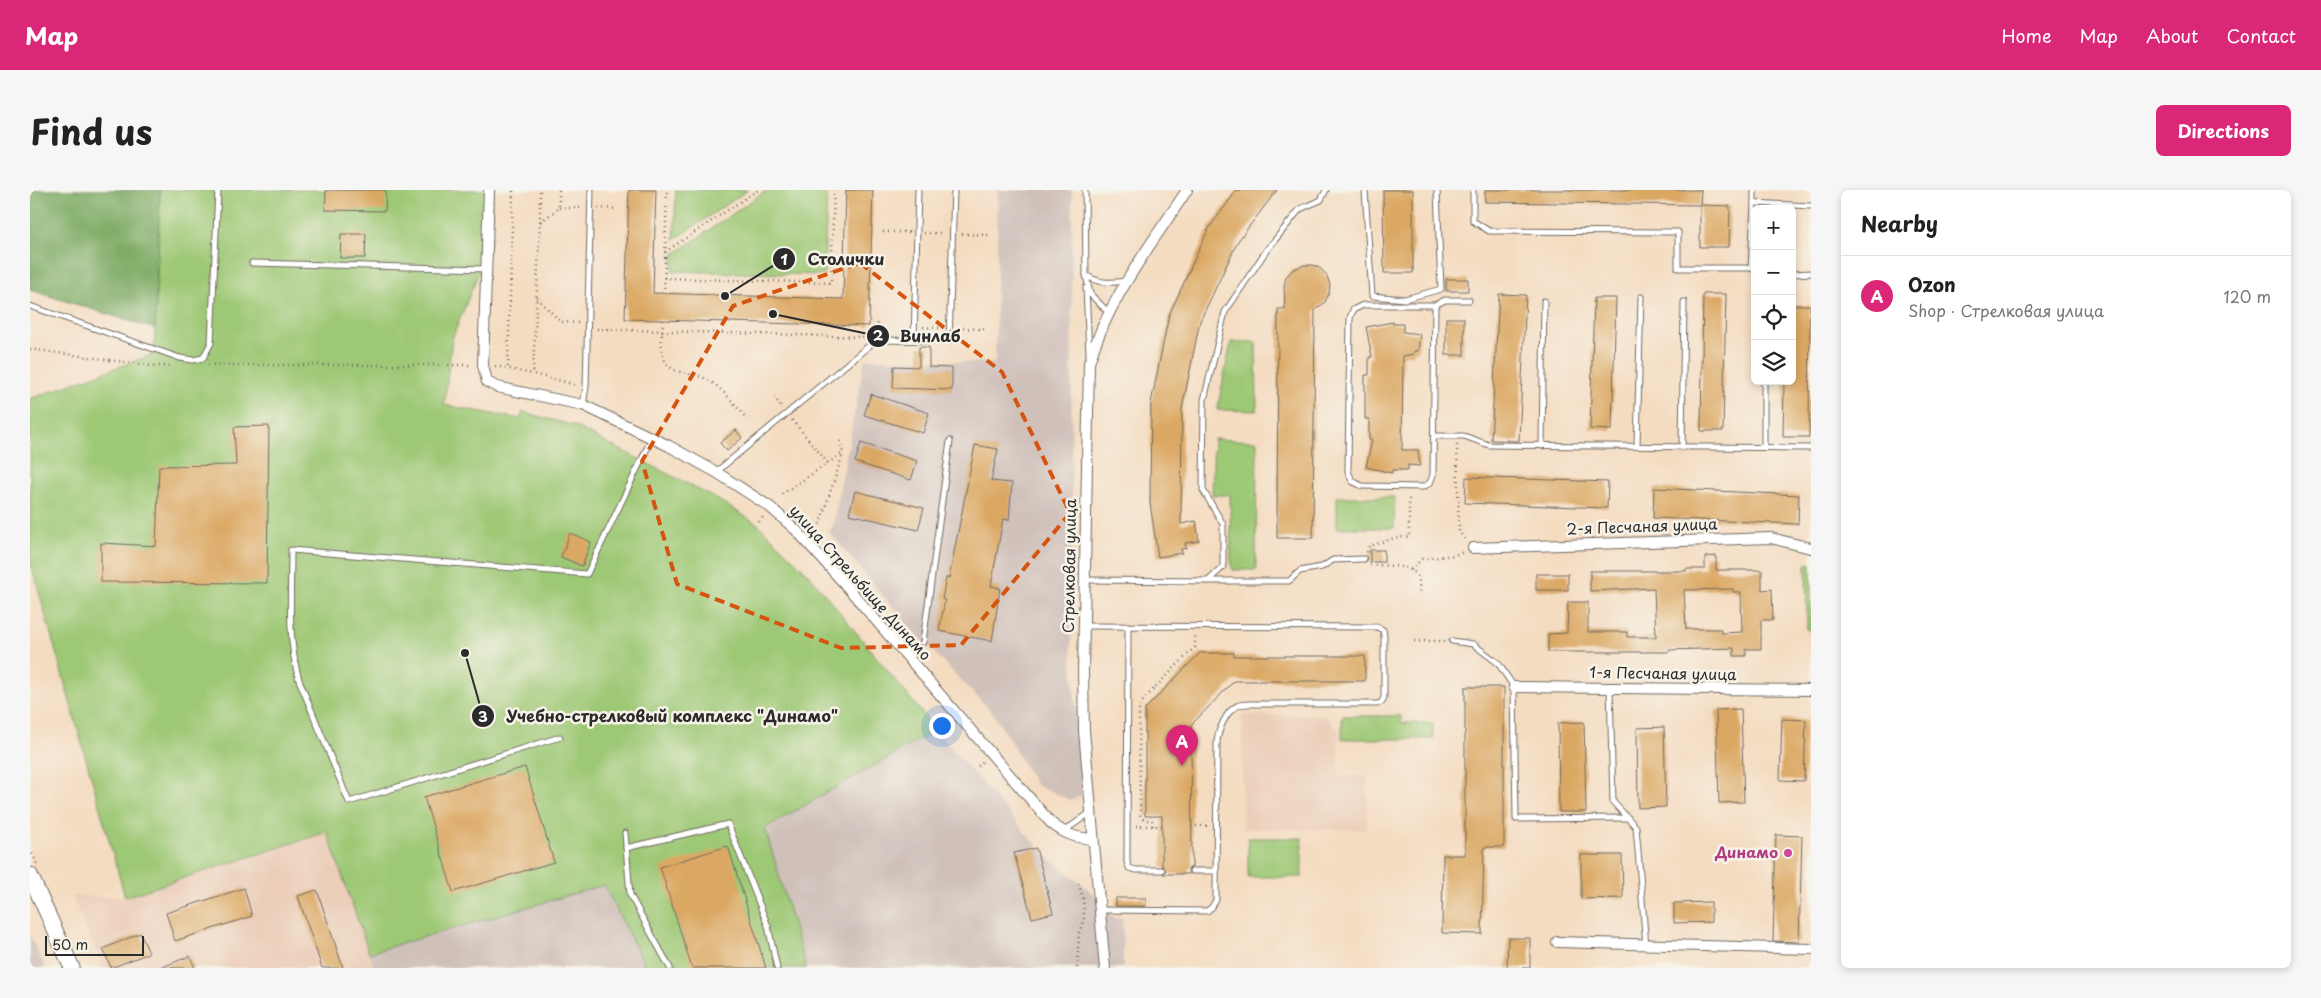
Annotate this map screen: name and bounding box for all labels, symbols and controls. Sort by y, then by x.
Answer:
text: Map [25,17,78,53]
text: Home [2001,22,2051,49]
text: Map [2079,22,2118,49]
text: About [2146,22,2198,49]
text: Contact [2226,22,2296,49]
text: Find us [30,104,152,157]
button: Directions [2156,105,2291,156]
map controls [1751,205,1796,385]
button: + [1751,205,1796,250]
text: Nearby [1861,207,1938,239]
callout: Столички [772,244,894,275]
text: Столички [807,246,885,270]
text: 1 [780,247,788,270]
button: − [1751,250,1796,295]
text: Ozon [1908,270,1956,298]
text: A [1871,284,1883,308]
text: 120 m [2224,284,2271,308]
button: locate [1751,295,1796,340]
text: Shop · Стрелковая улица [1908,298,2104,322]
callout: Винлаб [865,321,971,352]
text: 2 [873,323,884,346]
text: Винлаб [900,323,961,347]
button: layers [1751,340,1796,385]
street label: Стрелковая улица [1056,498,1081,633]
street label: улица Стрельбище Динамо [785,499,937,665]
street label: 2-я Песчаная улица [1566,511,1718,540]
street label: 1-я Песчаная улица [1589,660,1737,685]
callout: Учебно-стрелковый комплекс "Динамо" [471,701,848,732]
text: Учебно-стрелковый комплекс "Динамо" [506,703,838,727]
text: 3 [478,704,488,727]
your location [929,713,955,739]
pin: A [1166,725,1198,766]
place label: Динамо [1714,840,1778,863]
marker: Динамо [1782,847,1794,859]
scale bar [45,933,144,956]
text: 50 m [52,934,88,955]

